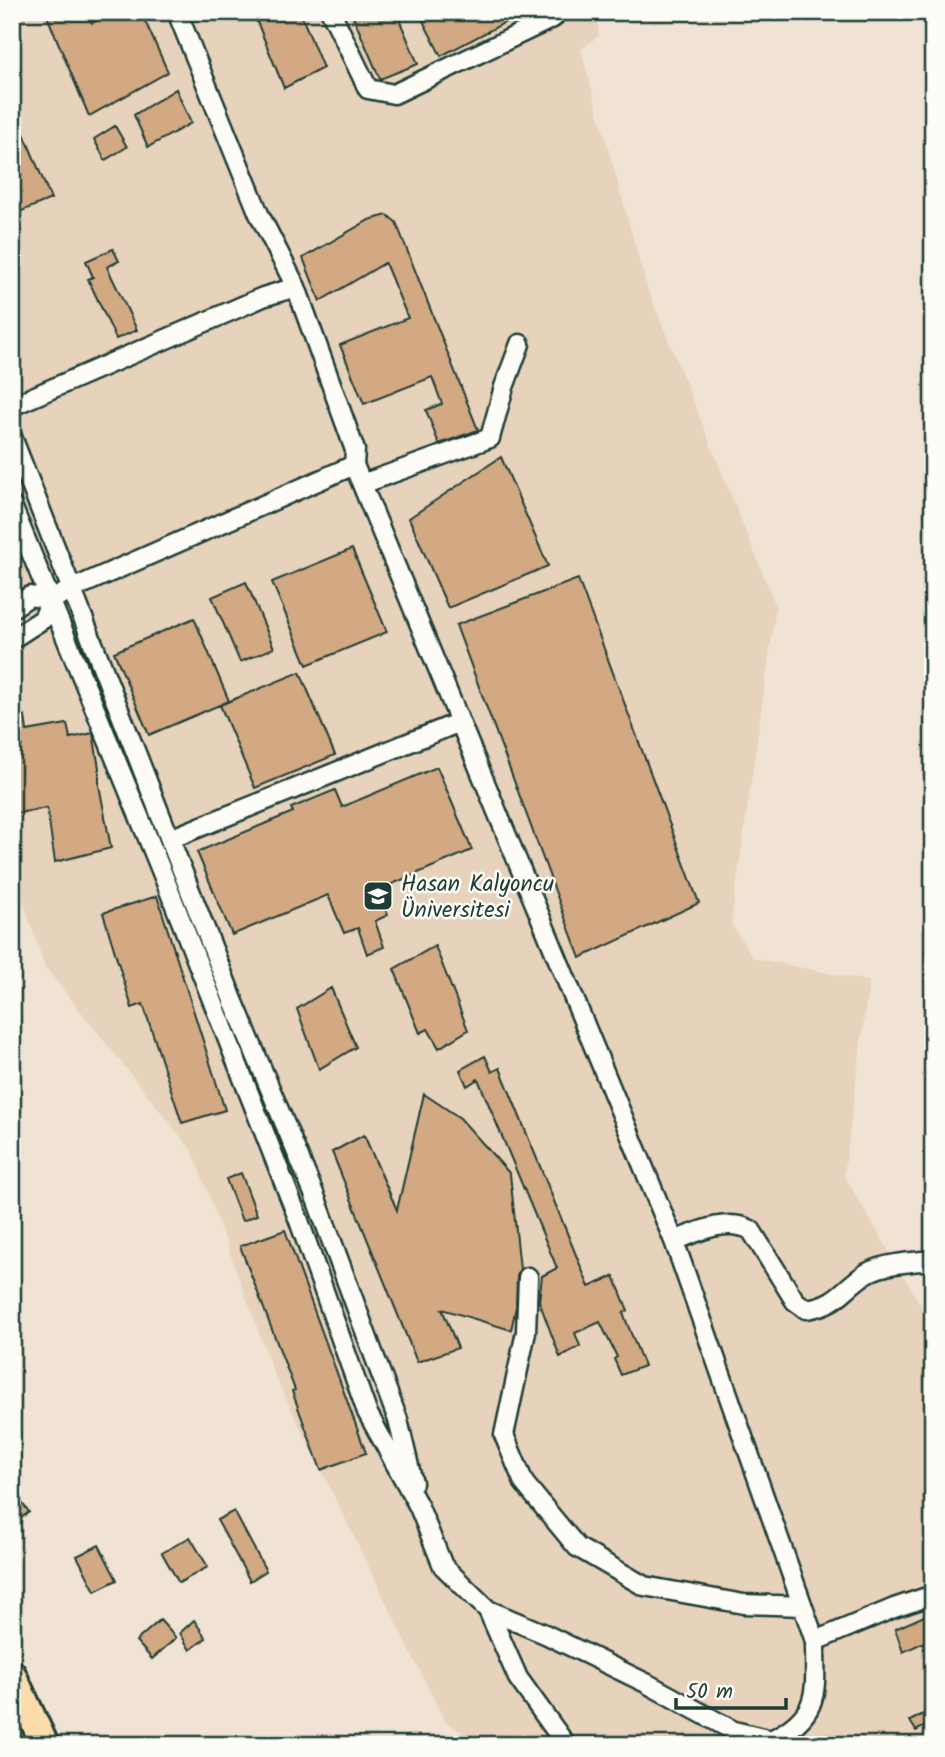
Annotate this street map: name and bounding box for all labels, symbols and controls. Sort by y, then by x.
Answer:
place label: Hasan Kalyoncu Üniversitesi [401,867,554,929]
school or university icon: Hasan Kalyoncu Üniversitesi [361,879,395,913]
scale bar [676,1666,786,1710]
text: 50 m [686,1676,733,1709]

